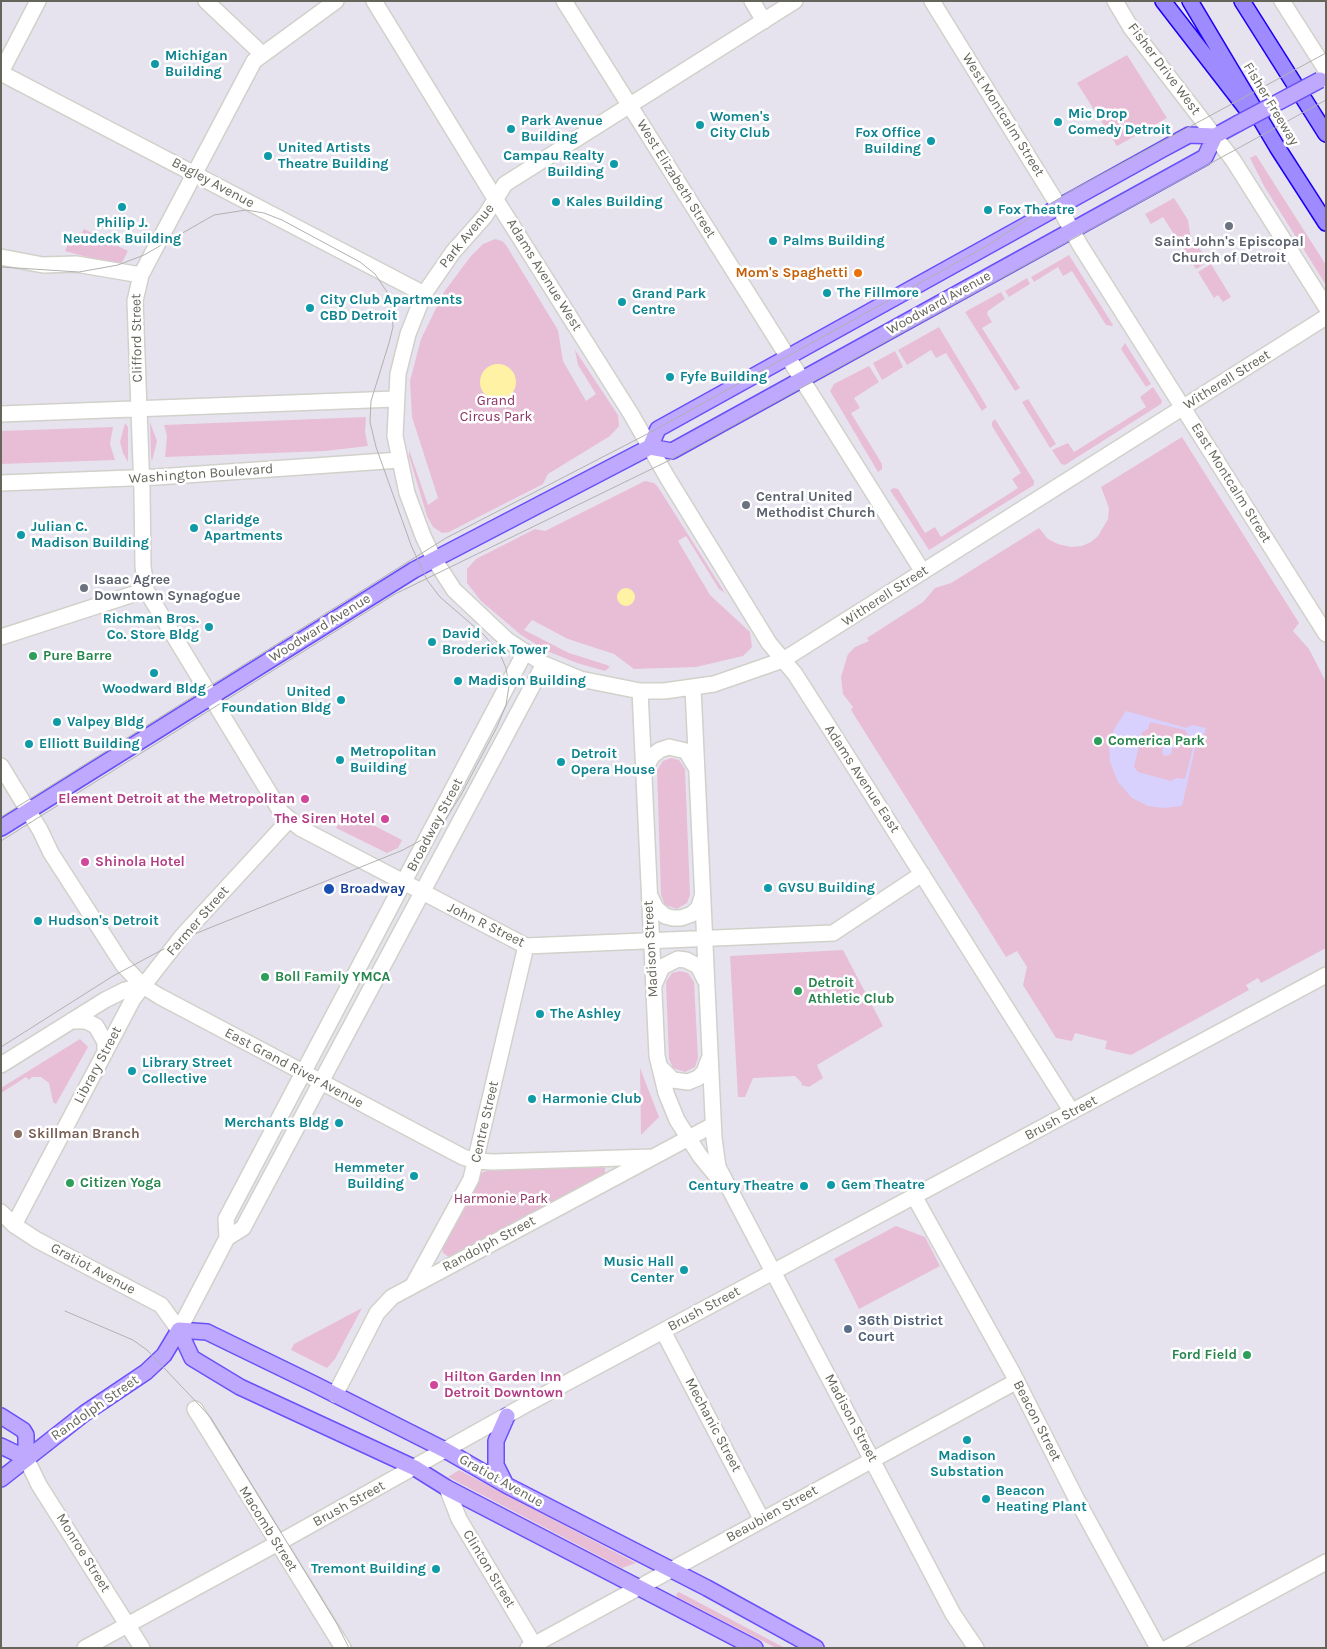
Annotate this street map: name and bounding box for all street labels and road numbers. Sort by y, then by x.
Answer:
street label: Fisher Drive West [1124,20,1204,118]
street label: West Montcalm Street [958,50,1048,180]
street label: Fisher Freeway [1240,59,1302,149]
street label: West Elizabeth Street [633,117,719,241]
street label: Bagley Avenue [169,154,257,212]
street label: Park Avenue [436,200,498,272]
street label: Adams Avenue West [503,216,585,334]
street label: Woodward Avenue [884,267,994,339]
street label: Clifford Street [128,293,146,383]
street label: Witherell Street [1180,347,1274,413]
street label: East Montcalm Street [1187,420,1275,546]
street label: Washington Boulevard [128,461,274,487]
street label: Witherell Street [839,562,931,630]
street label: Woodward Avenue [266,590,374,666]
street label: Adams Avenue East [821,722,903,836]
street label: Broadway Street [403,775,467,875]
street label: Farmer Street [163,883,233,959]
street label: John R Street [445,899,527,951]
street label: Madison Street [640,900,662,998]
street label: Library Street [71,1023,125,1107]
street label: East Grand River Avenue [222,1024,366,1112]
street label: Centre Street [467,1079,503,1165]
street label: Brush Street [1022,1092,1100,1144]
street label: Randolph Street [440,1212,538,1276]
street label: Gratiot Avenue [48,1240,138,1298]
street label: Brush Street [665,1283,743,1335]
street label: Madison Street [821,1371,881,1465]
street label: Randolph Street [48,1372,142,1444]
street label: Mechanic Street [681,1375,745,1475]
street label: Beacon Street [1009,1378,1065,1464]
street label: Gratiot Avenue [456,1451,546,1511]
street label: Brush Street [310,1477,388,1531]
street label: Beaubien Street [723,1482,821,1546]
street label: Macomb Street [235,1483,301,1575]
street label: Monroe Street [52,1511,114,1595]
street label: Clinton Street [459,1527,519,1611]

